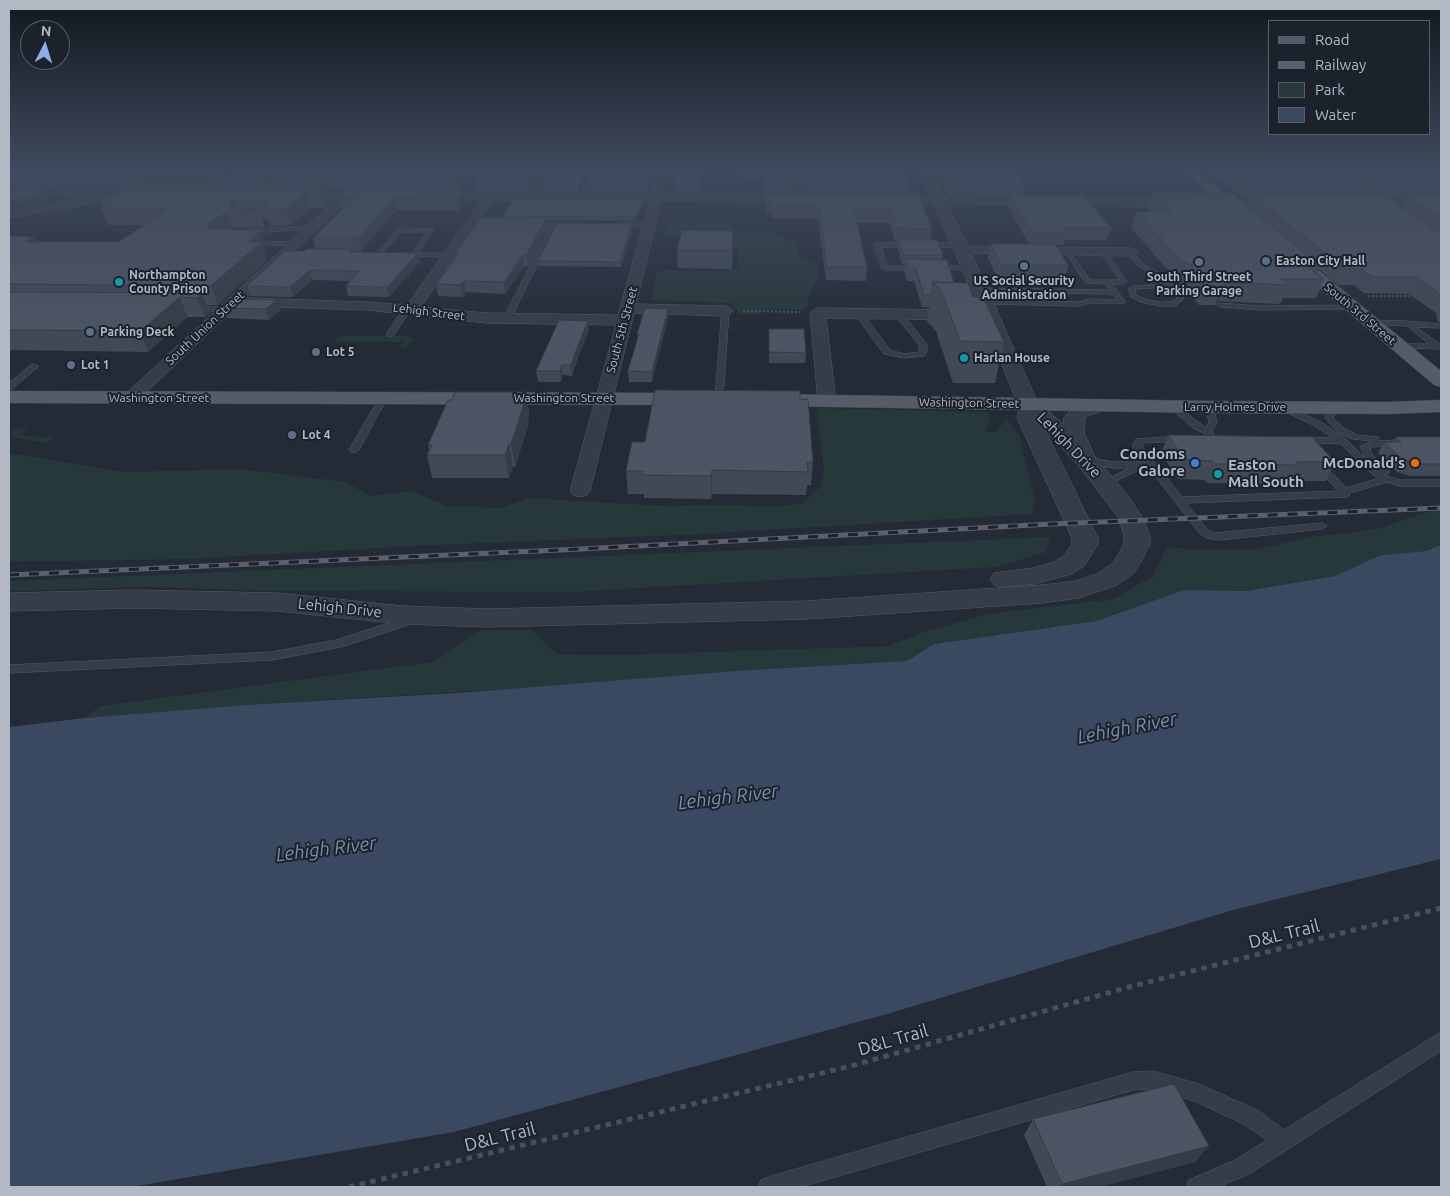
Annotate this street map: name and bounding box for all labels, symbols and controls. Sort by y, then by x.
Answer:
north arrow [20,20,70,70]
legend [1268,20,1430,135]
text: N [40,23,52,39]
text: Road [1315,31,1350,48]
text: Railway [1315,56,1366,73]
text: Park [1315,81,1345,98]
text: Water [1315,106,1356,123]
place label: Easton City Hall [1276,254,1365,268]
marker: Easton City Hall [1260,255,1272,267]
marker: South Third Street Parking Garage [1193,256,1205,268]
marker: US Social Security Administration [1018,260,1030,272]
place label: Northampton County Prison [129,268,208,296]
place label: South Third Street Parking Garage [1147,270,1251,298]
place label: US Social Security Administration [974,274,1074,302]
marker: Northampton County Prison [113,276,125,288]
street label: South 3rd Street [1321,280,1399,348]
street label: South 5th Street [604,285,640,375]
street label: South Union Street [163,288,247,368]
street label: Lehigh Street [392,300,466,324]
place label: Parking Deck [100,325,174,339]
marker: Parking Deck [84,326,96,338]
place label: Lot 5 [326,345,355,359]
marker: Lot 5 [310,346,322,358]
place label: Harlan House [974,351,1050,365]
marker: Harlan House [958,352,970,364]
place label: Lot 1 [81,358,110,372]
marker: Lot 1 [65,359,77,371]
street label: Washington Street [109,391,209,405]
street label: Washington Street [514,391,614,405]
street label: Washington Street [919,395,1019,411]
street label: Larry Holmes Drive [1184,400,1286,414]
street label: Lehigh Drive [1033,408,1105,482]
place label: Lot 4 [302,428,331,442]
marker: Lot 4 [286,429,298,441]
place label: Condoms Galore [1120,445,1185,480]
place label: McDonald's [1323,454,1405,472]
place label: Easton Mall South [1228,456,1304,491]
marker: Condoms Galore [1189,457,1201,469]
marker: McDonald's [1409,457,1421,469]
marker: Easton Mall South [1212,468,1224,480]
street label: Lehigh Drive [297,595,383,621]
water label: Lehigh River [1075,707,1179,749]
water label: Lehigh River [677,780,779,814]
water label: Lehigh River [275,832,377,866]
street label: D&L Trail [1246,915,1322,953]
street label: D&L Trail [855,1020,931,1060]
street label: D&L Trail [462,1118,538,1156]

